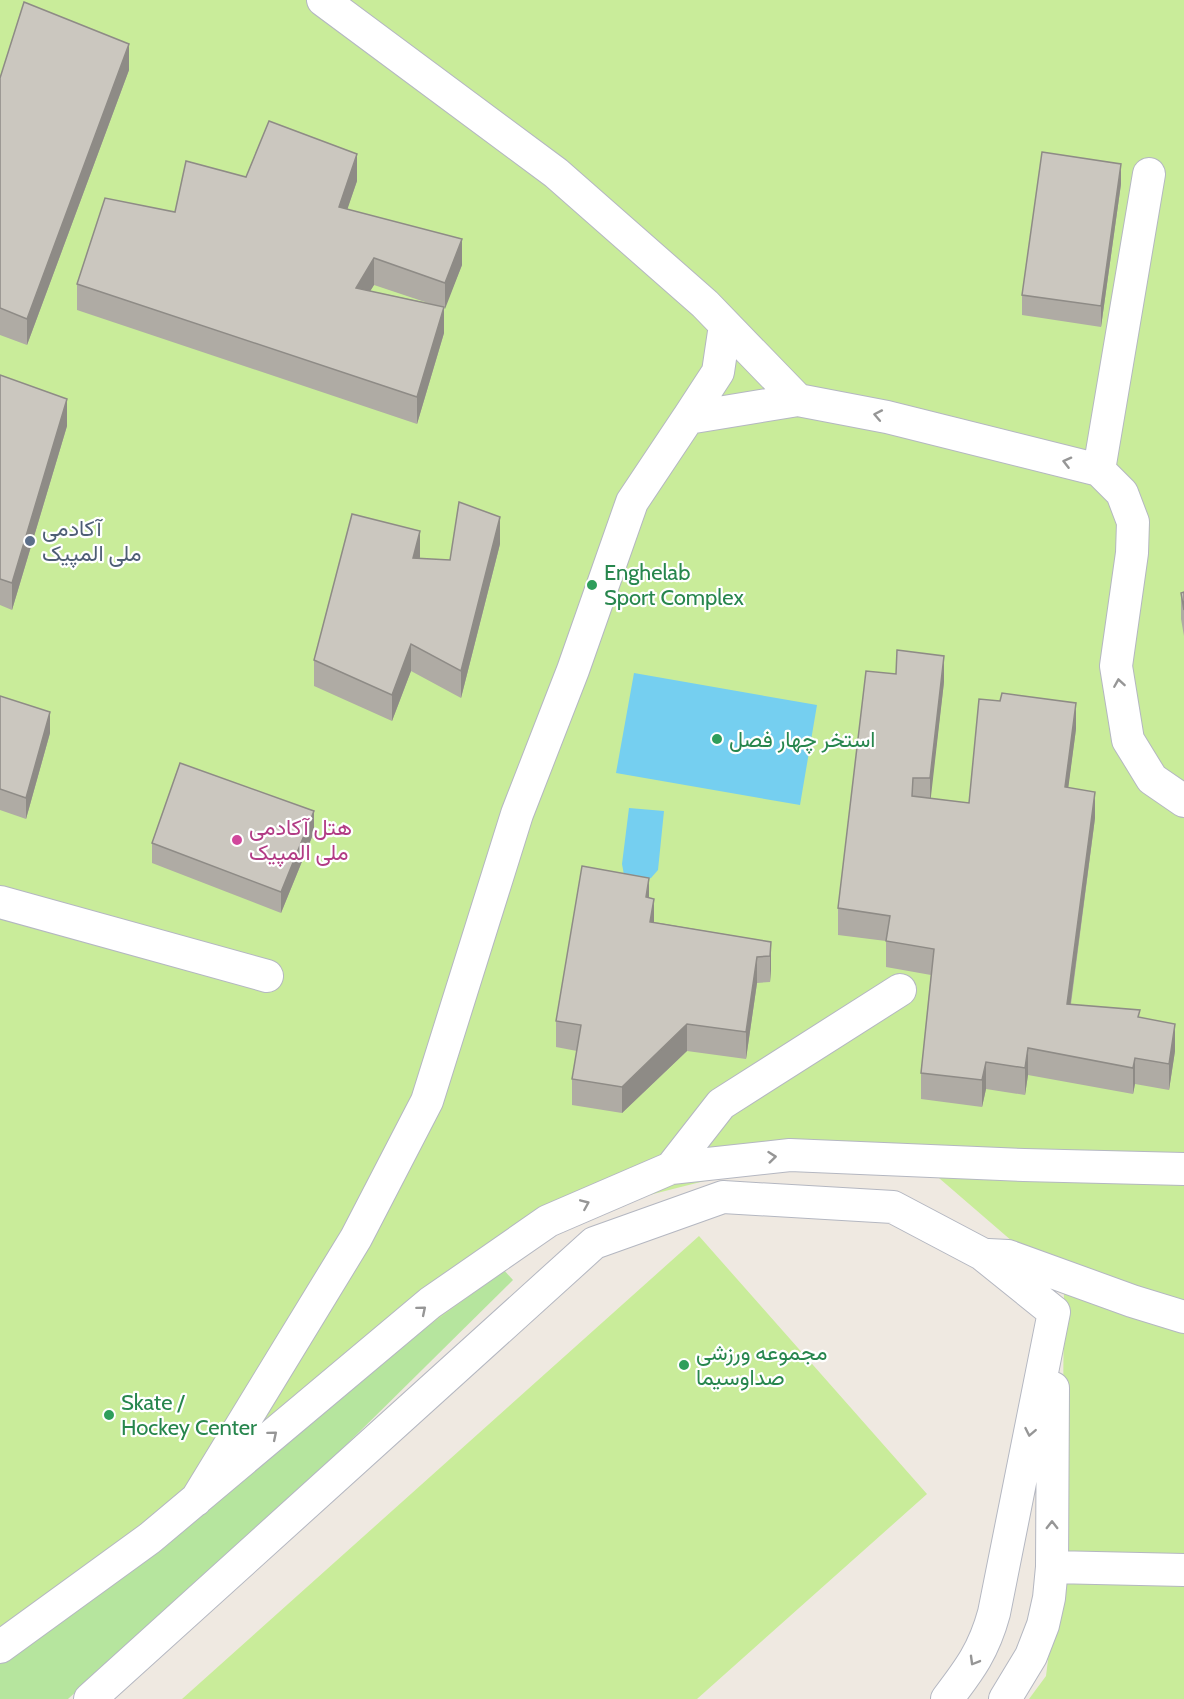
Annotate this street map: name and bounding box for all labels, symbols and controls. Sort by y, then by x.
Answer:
one-way arrow [873,410,883,423]
one-way arrow [1062,457,1073,469]
place label: آکادمی ملی المپیک [42,515,141,568]
marker: آکادمی ملی المپیک [23,534,37,548]
place label: Enghelab Sport Complex [604,559,745,611]
marker: Enghelab Sport Complex [585,578,599,592]
one-way arrow [1113,678,1126,688]
place label: استخر چهار فصل [729,726,875,754]
marker: استخر چهار فصل [710,732,724,746]
place label: هتل آکادمی ملی المپیک [249,814,352,867]
marker: هتل آکادمی ملی المپیک [230,833,244,847]
one-way arrow [768,1151,777,1164]
one-way arrow [579,1200,590,1212]
one-way arrow [415,1306,426,1317]
place label: مجموعه ورزشی صداوسیما [696,1339,827,1391]
marker: مجموعه ورزشی صداوسیما [677,1358,691,1372]
place label: Skate / Hockey Center [121,1389,257,1441]
marker: Skate / Hockey Center [102,1408,116,1422]
one-way arrow [1024,1426,1037,1436]
one-way arrow [266,1431,277,1442]
one-way arrow [1046,1520,1058,1529]
one-way arrow [970,1655,982,1665]

